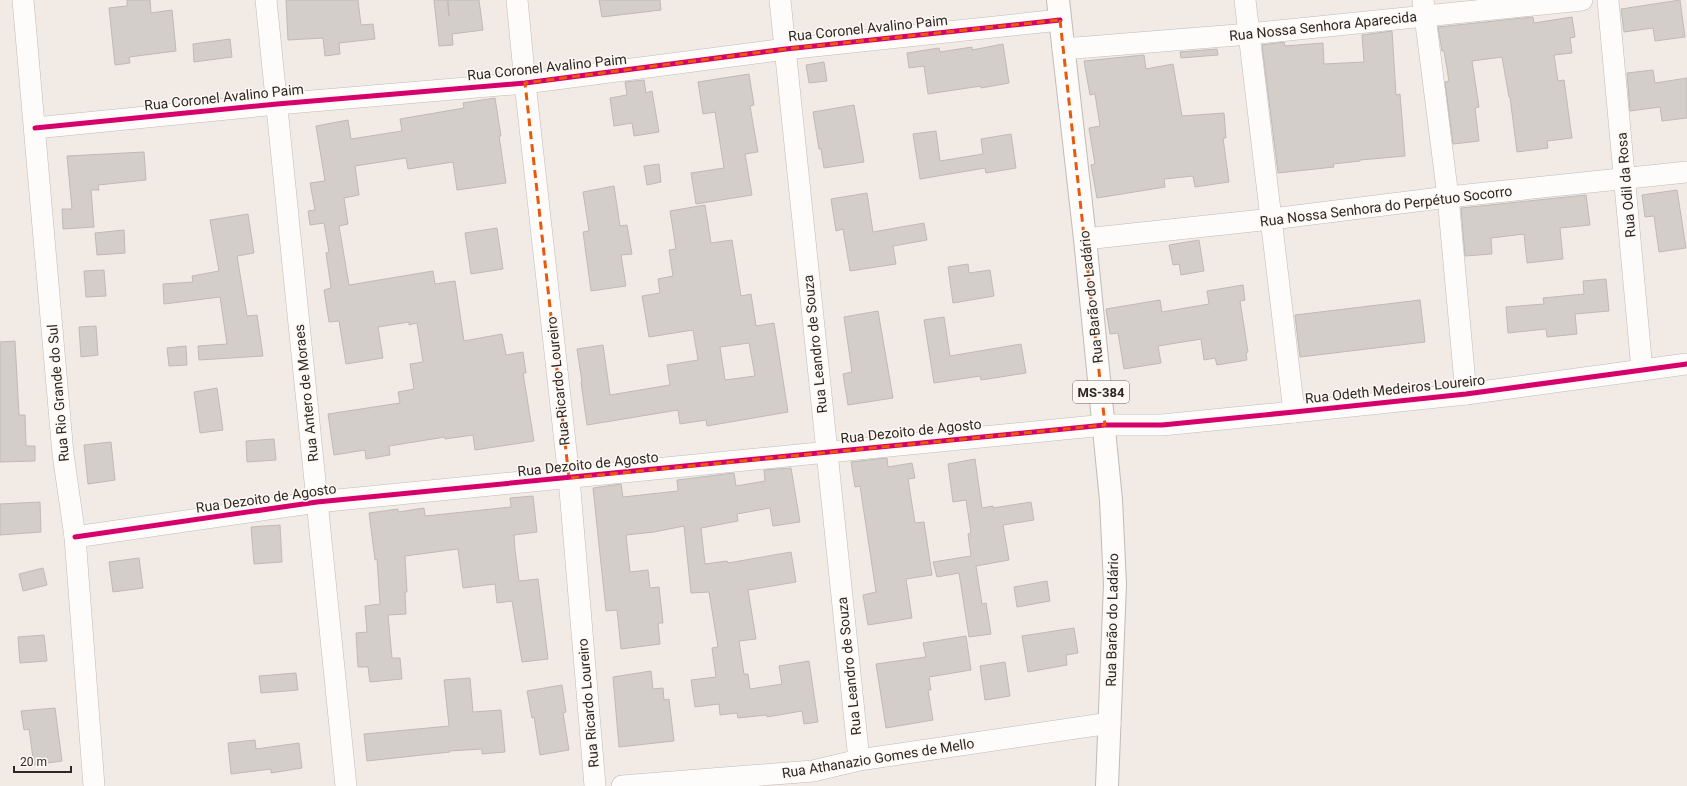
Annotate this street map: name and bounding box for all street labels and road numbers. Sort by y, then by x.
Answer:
street label: Rua Nossa Senhora Aparecida [1228,8,1418,44]
street label: Rua Coronel Avalino Paim [787,12,949,44]
street label: Rua Coronel Avalino Paim [466,51,628,83]
street label: Rua Coronel Avalino Paim [143,81,305,113]
street label: Rua Odil da Rosa [1613,132,1639,238]
street label: Rua Nossa Senhora do Perpétuo Socorro [1259,183,1513,229]
street label: Rua Barão do Ladário [1076,230,1106,364]
street label: Rua Leandro de Souza [800,274,830,414]
street label: Rua Ricardo Loureiro [543,316,573,446]
street label: Rua Antero de Moraes [291,323,321,463]
street label: Rua Rio Grande do Sul [44,324,72,462]
street label: Rua Odeth Medeiros Loureiro [1304,372,1486,406]
road number: MS-384 [1073,381,1129,403]
street label: Rua Dezoito de Agosto [840,416,982,446]
street label: Rua Dezoito de Agosto [517,449,659,479]
street label: Rua Dezoito de Agosto [195,480,337,516]
street label: Rua Barão do Ladário [1103,553,1121,687]
street label: Rua Leandro de Souza [834,596,864,736]
street label: Rua Ricardo Loureiro [574,638,602,768]
street label: Rua Athanazio Gomes de Mello [781,735,975,781]

